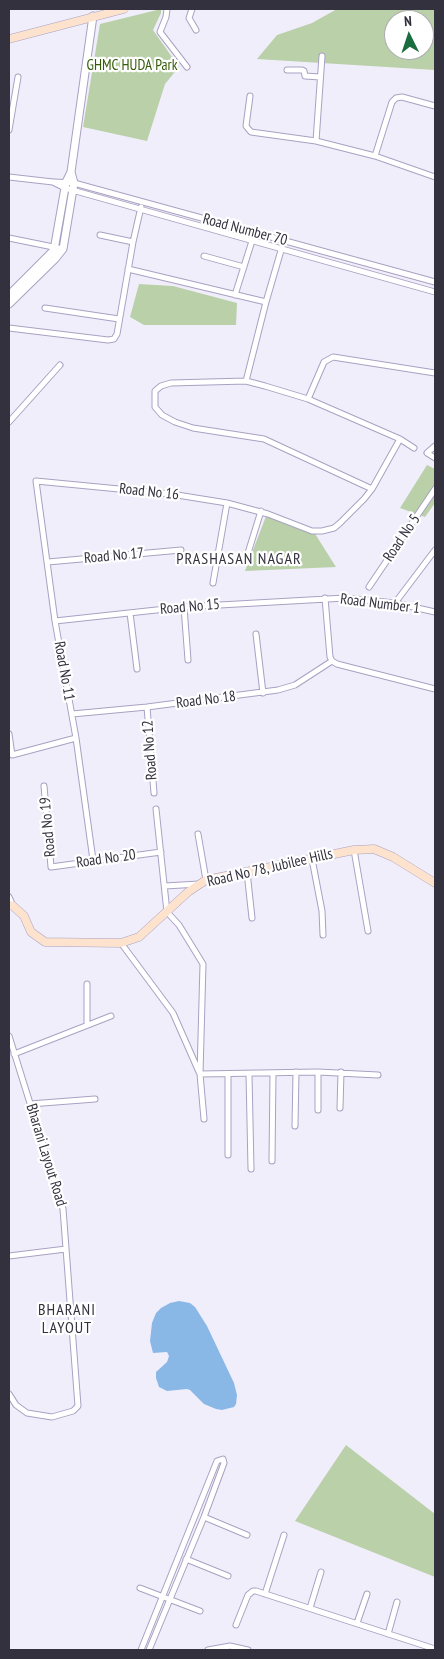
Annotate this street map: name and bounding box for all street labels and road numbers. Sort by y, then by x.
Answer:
street label: Road Number 70 [201,210,289,250]
street label: Road No 16 [118,480,180,504]
street label: Road No 5 [380,511,424,565]
street label: Road No 17 [83,544,145,568]
street label: Road Number 1 [339,590,421,618]
street label: Road No 15 [159,595,221,619]
street label: Road No 11 [50,640,78,702]
street label: Road No 18 [175,687,237,713]
street label: Road No 12 [139,719,161,781]
street label: Road No 19 [36,796,60,858]
street label: Road No 78, Jubilee Hills [206,845,334,891]
street label: Road No 20 [75,846,137,872]
street label: Bharani Layout Road [22,1102,70,1208]

